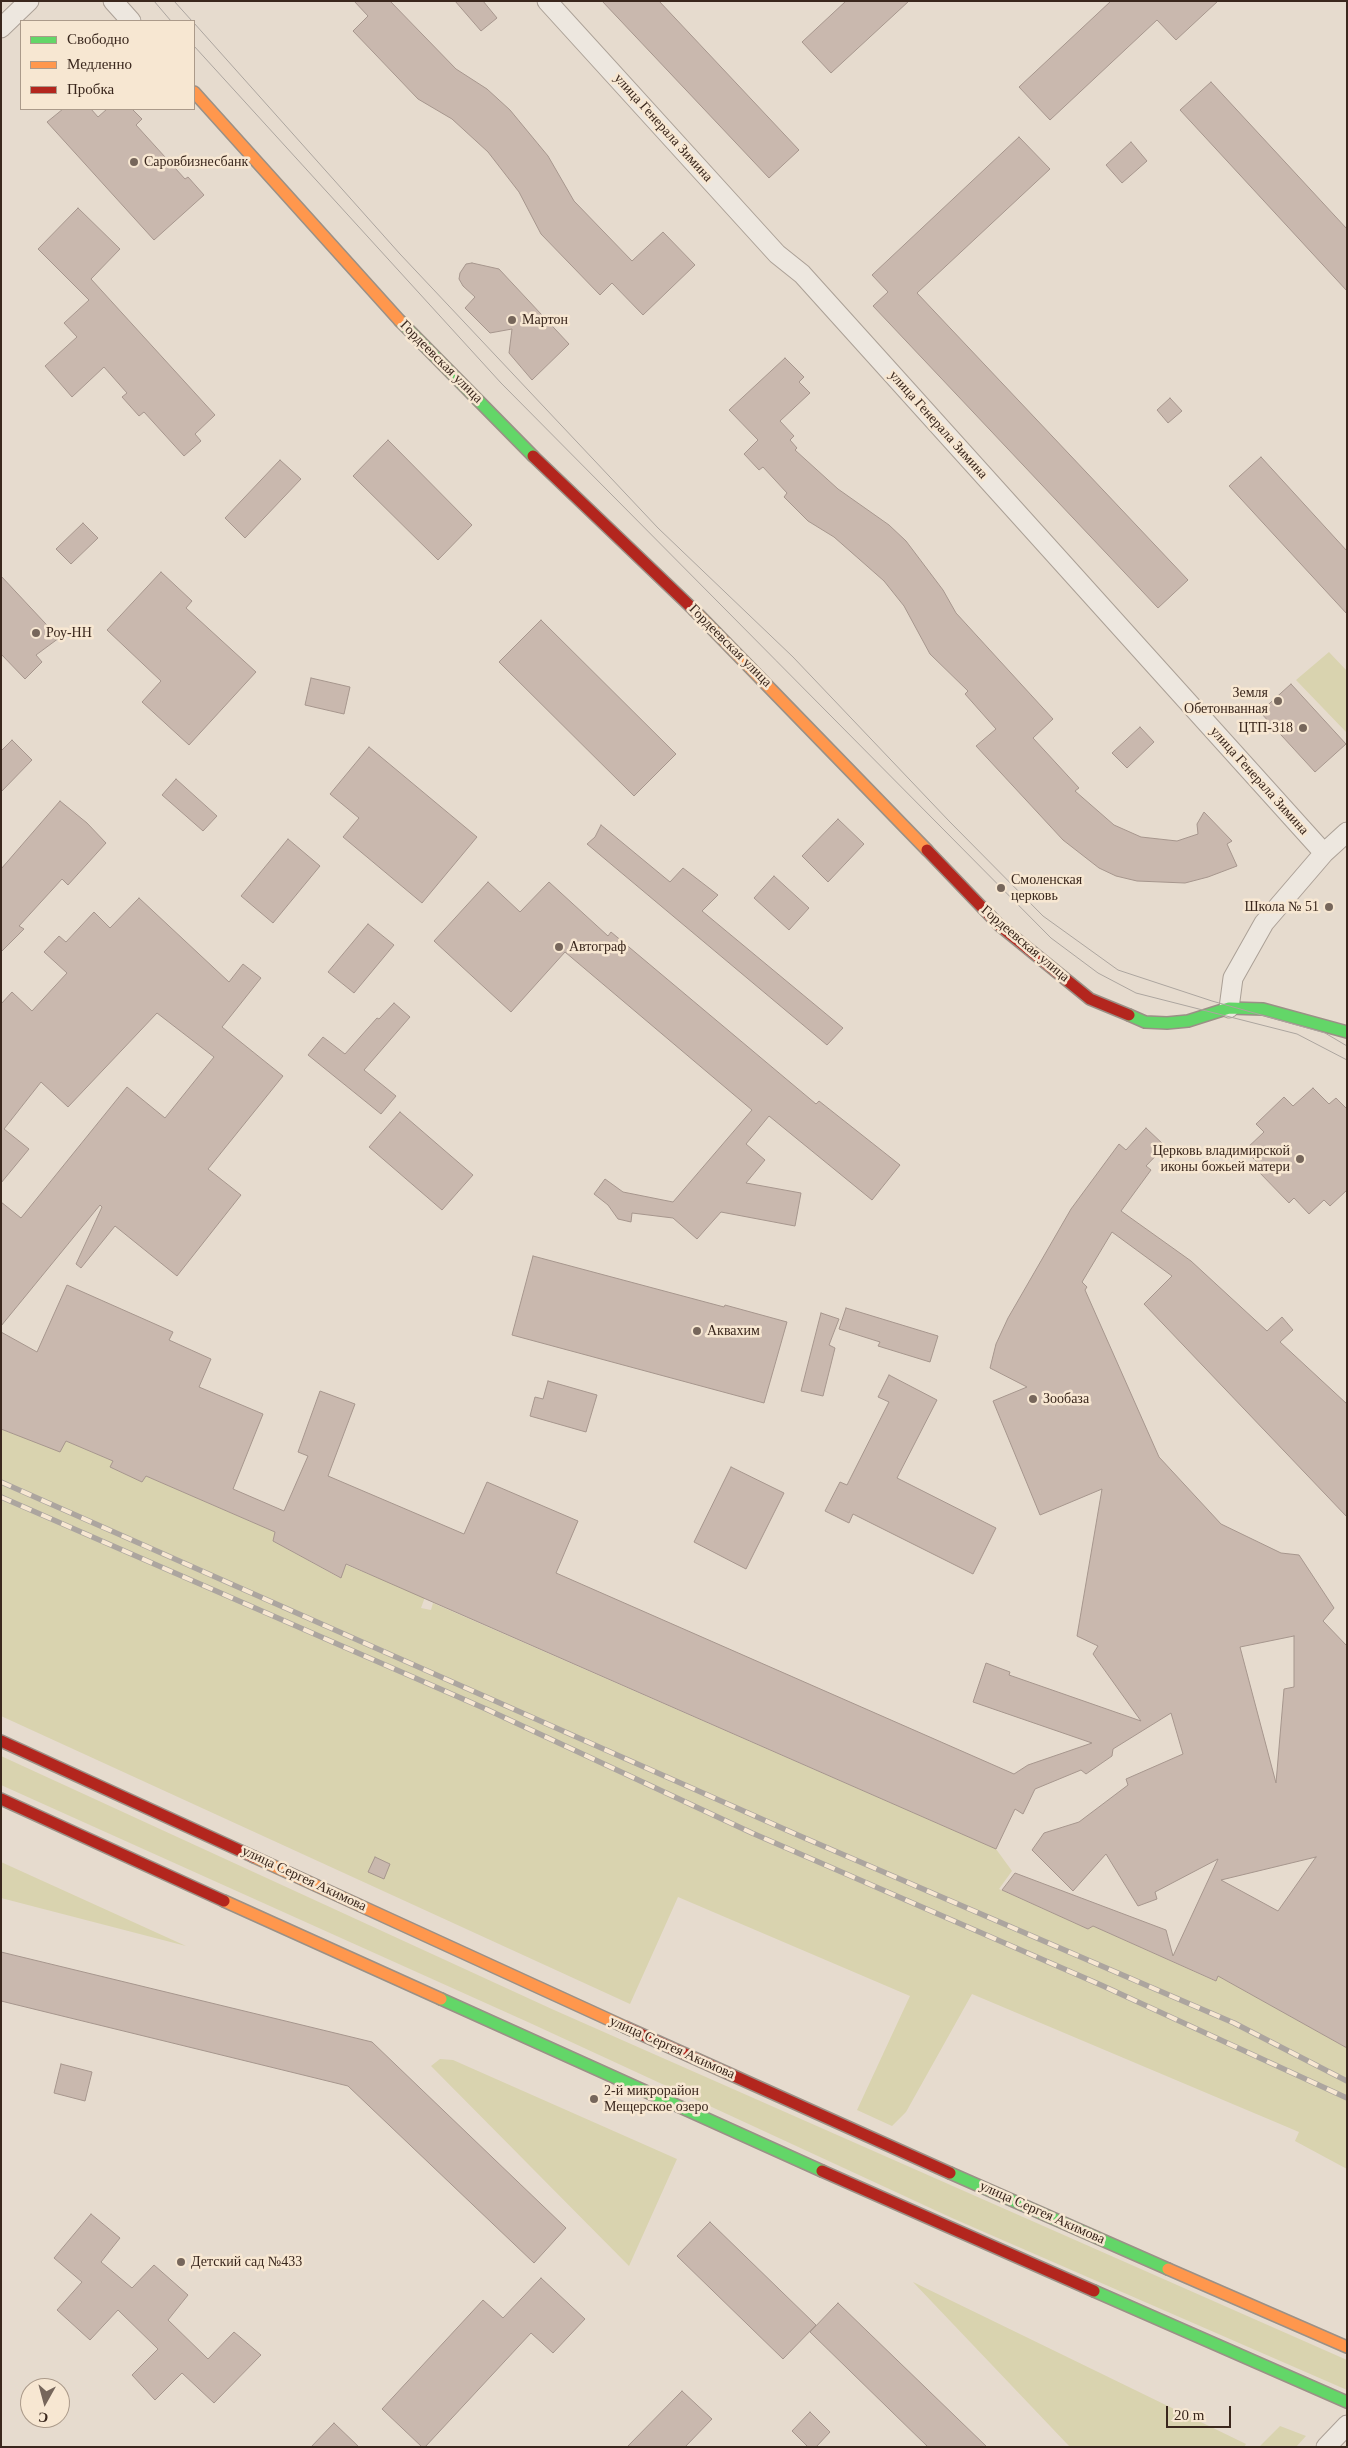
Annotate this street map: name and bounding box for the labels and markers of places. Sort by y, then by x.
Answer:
place label: Саровбизнесбанк [144,154,248,170]
marker: Саровбизнесбанк [128,156,140,168]
place label: Мартон [522,312,568,328]
marker: Мартон [506,314,518,326]
place label: Роу-НН [46,625,92,641]
marker: Роу-НН [30,627,42,639]
place label: Земля Обетонванная [1184,685,1268,718]
marker: Земля Обетонванная [1272,695,1284,707]
place label: ЦТП-318 [1239,720,1293,736]
marker: ЦТП-318 [1297,722,1309,734]
place label: Смоленская церковь [1011,872,1082,904]
marker: Смоленская церковь [995,882,1007,894]
place label: Школа № 51 [1244,899,1319,915]
marker: Школа № 51 [1323,901,1335,913]
place label: Автограф [569,939,626,955]
marker: Автограф [553,941,565,953]
place label: Церковь владимирской иконы божьей матери [1153,1143,1290,1176]
marker: Церковь владимирской иконы божьей матери [1294,1153,1306,1165]
place label: Аквахим [707,1323,760,1339]
marker: Аквахим [691,1325,703,1337]
place label: Зообаза [1043,1391,1089,1407]
marker: Зообаза [1027,1393,1039,1405]
place label: 2-й микрорайон Мещерское озеро [604,2083,708,2116]
marker: 2-й микрорайон Мещерское озеро [588,2093,600,2105]
place label: Детский сад №433 [191,2254,302,2270]
marker: Детский сад №433 [175,2256,187,2268]

